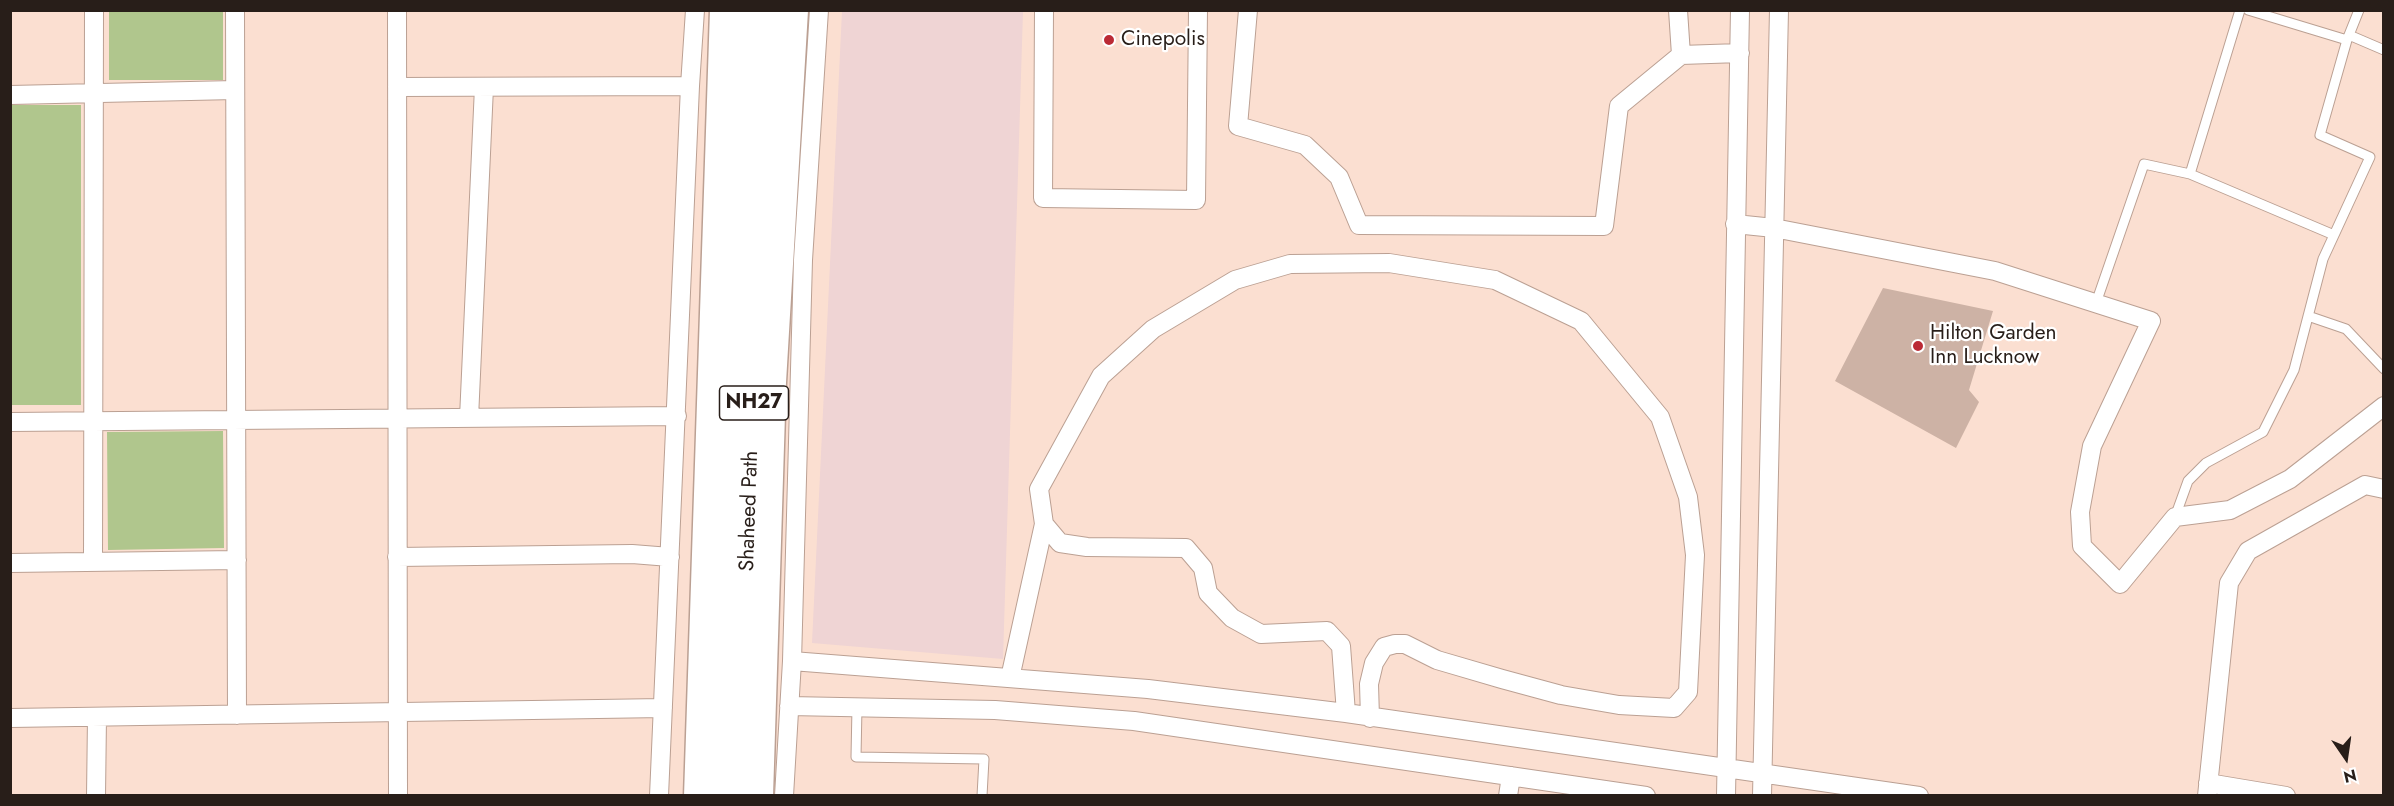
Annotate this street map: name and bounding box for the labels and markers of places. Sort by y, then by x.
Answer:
place label: Cinepolis [1121,27,1205,53]
marker: Cinepolis [1102,33,1116,47]
place label: Hilton Garden Inn Lucknow [1930,321,2057,371]
marker: Hilton Garden Inn Lucknow [1911,339,1925,353]

